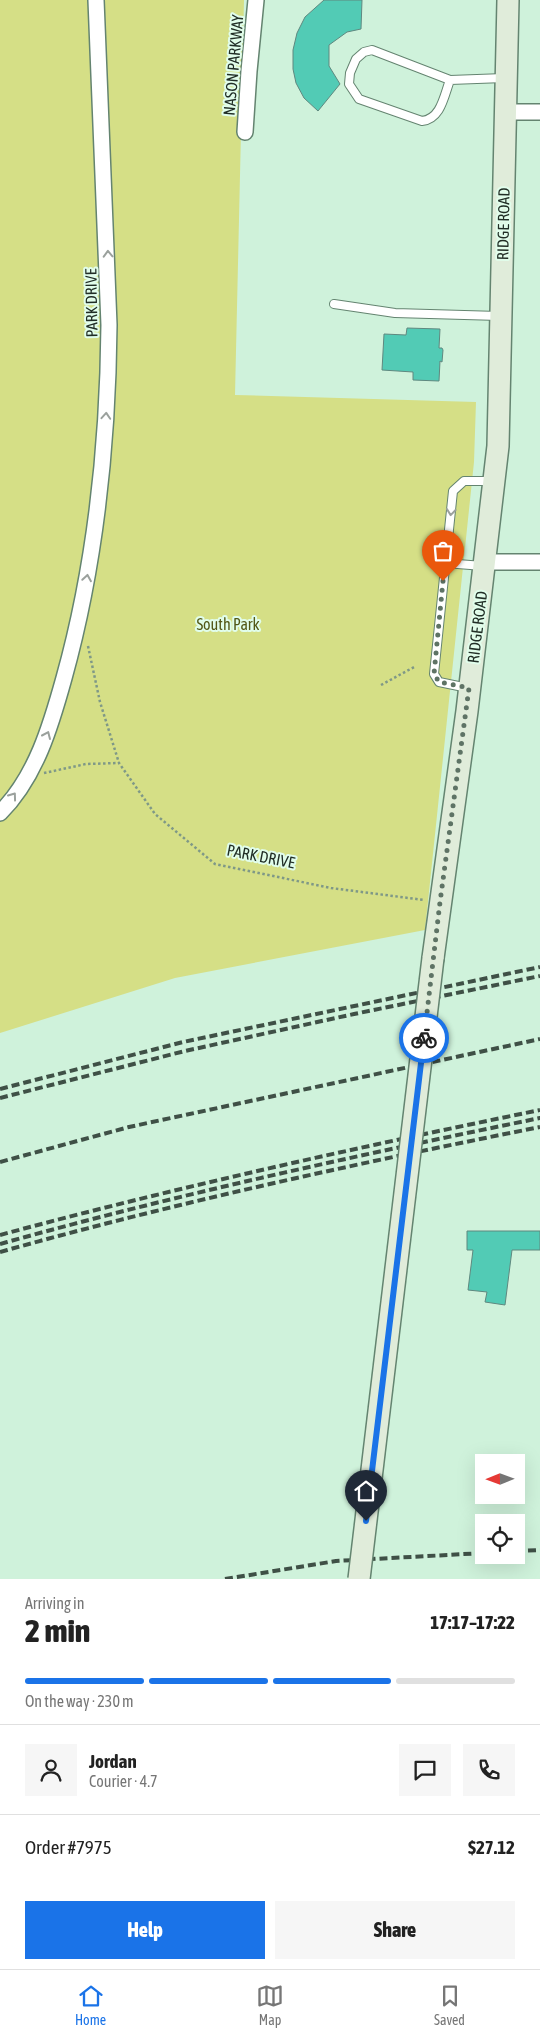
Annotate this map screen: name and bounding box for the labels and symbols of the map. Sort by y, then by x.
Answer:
street label: NASON PARKWAY [220,13,246,116]
street label: RIDGE ROAD [493,188,513,260]
one-way arrow [102,250,113,258]
street label: PARK DRIVE [81,268,101,338]
one-way arrow [101,412,112,420]
one-way arrow [446,508,457,516]
pin [422,530,464,581]
one-way arrow [82,573,92,582]
street label: RIDGE ROAD [464,590,490,664]
park label: South Park [196,615,260,633]
one-way arrow [41,731,52,740]
one-way arrow [7,792,16,802]
street label: PARK DRIVE [226,841,297,871]
courier [399,1013,449,1063]
north arrow [475,1454,525,1504]
pin [345,1470,387,1521]

